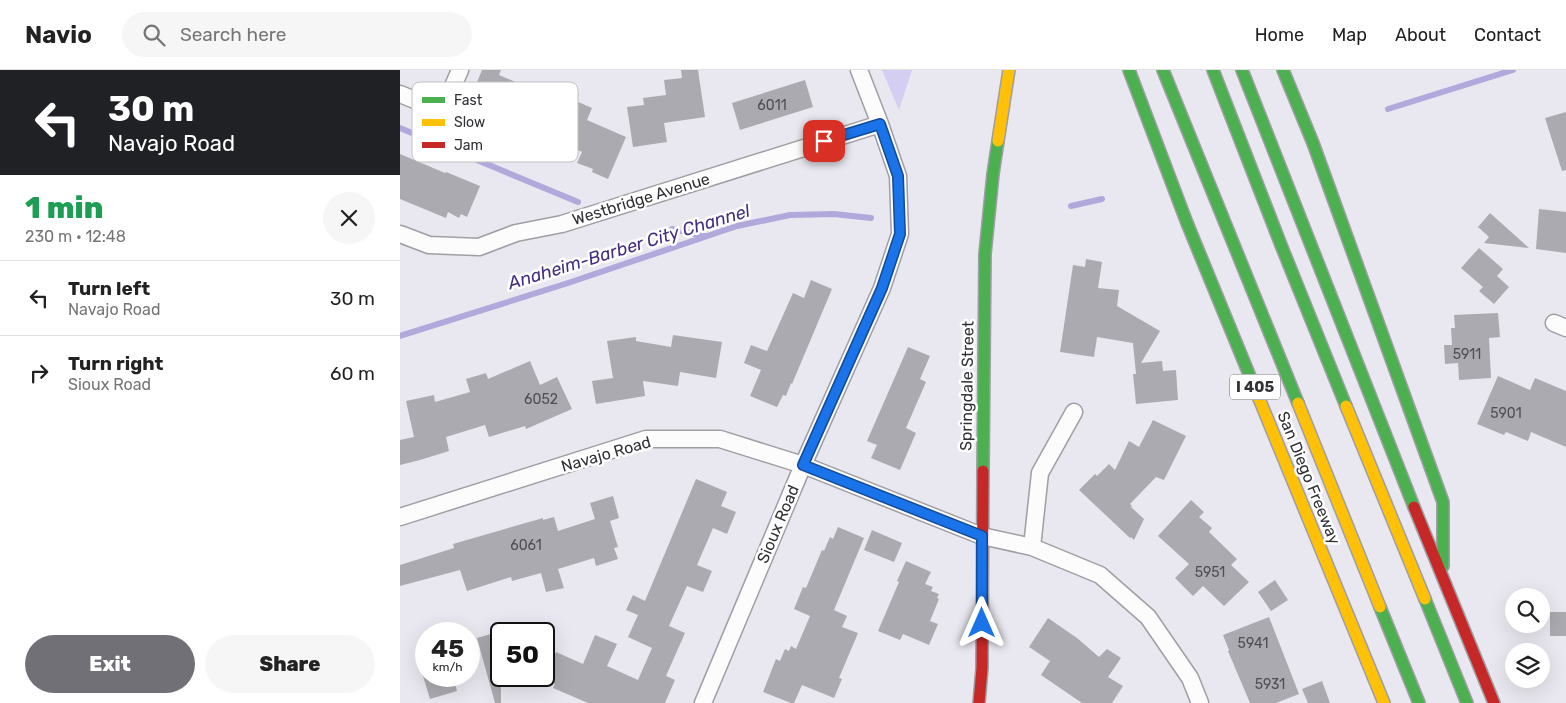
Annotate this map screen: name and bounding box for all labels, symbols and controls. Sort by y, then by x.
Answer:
search box [122,12,472,57]
text: Navio [25,21,92,49]
icon: search [140,21,168,49]
text: Search here [180,23,286,46]
text: Home [1255,24,1304,46]
text: Map [1332,24,1367,46]
text: About [1395,24,1446,46]
text: Contact [1474,24,1541,46]
legend [412,82,578,162]
text: 30 m [108,88,194,130]
icon: left [25,90,90,155]
text: Fast [454,92,483,109]
house number: 6011 [757,97,787,114]
text: Slow [454,114,485,131]
pin [803,120,845,162]
icon: arrive [810,127,838,155]
text: Navajo Road [108,130,235,157]
text: Jam [454,137,483,154]
street label: Westbridge Avenue [570,169,712,229]
text: 1 min [25,190,103,226]
button: close [323,192,375,244]
water label: Anaheim-Barber City Channel [504,199,753,295]
text: 230 m · 12:48 [25,227,126,246]
text: Turn left [68,277,150,300]
icon: left [25,284,53,312]
text: 30 m [330,287,375,310]
text: Navajo Road [68,300,160,319]
street label: Springdale Street [956,321,978,451]
house number: 5911 [1453,346,1481,363]
text: Turn right [68,352,163,375]
icon: right [25,359,53,387]
text: 60 m [330,362,375,385]
road number: I 405 [1230,374,1280,400]
text: Sioux Road [68,375,151,394]
house number: 6052 [524,391,558,408]
house number: 5901 [1490,405,1522,422]
street label: San Diego Freeway [1274,409,1344,547]
street label: Navajo Road [559,432,653,476]
street label: Sioux Road [753,482,803,566]
house number: 6061 [510,537,542,554]
house number: 5951 [1195,564,1225,581]
map controls [1505,588,1550,688]
button: search [1505,588,1550,633]
position arrow [955,596,1007,648]
speed limit sign: 50 [490,622,555,687]
text: 45 [431,634,464,663]
button: Exit [25,635,195,693]
button: Share [205,635,375,693]
house number: 5941 [1238,635,1268,652]
button: layers [1505,643,1550,688]
text: km/h [433,660,462,674]
house number: 5931 [1255,676,1285,693]

